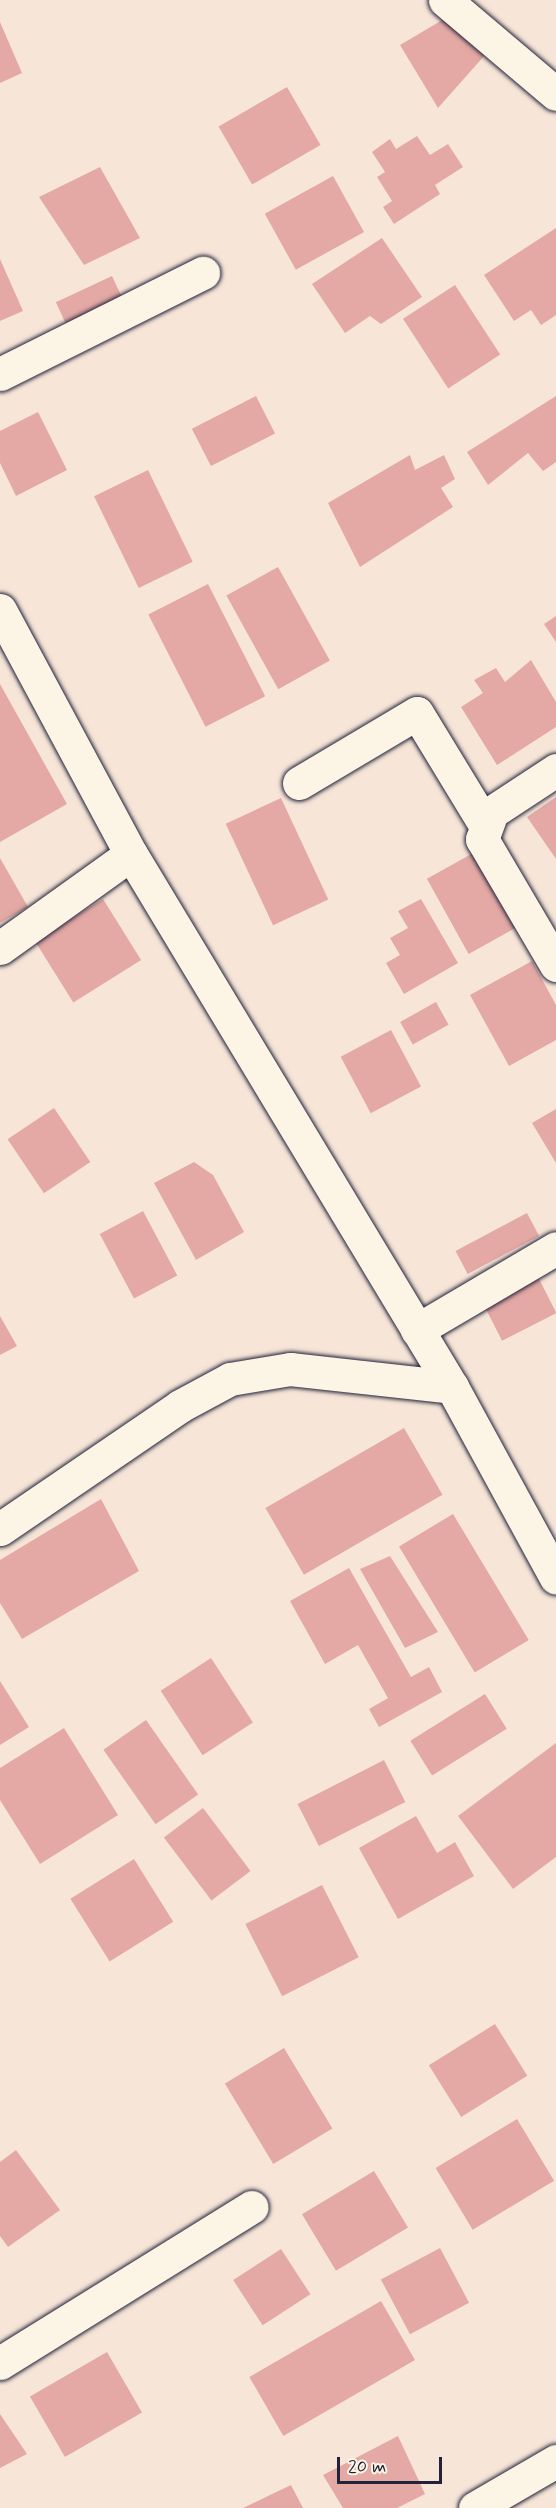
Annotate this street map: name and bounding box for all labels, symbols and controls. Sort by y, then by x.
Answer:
scale bar [340,2445,445,2483]
text: 20 m [348,2455,386,2479]

